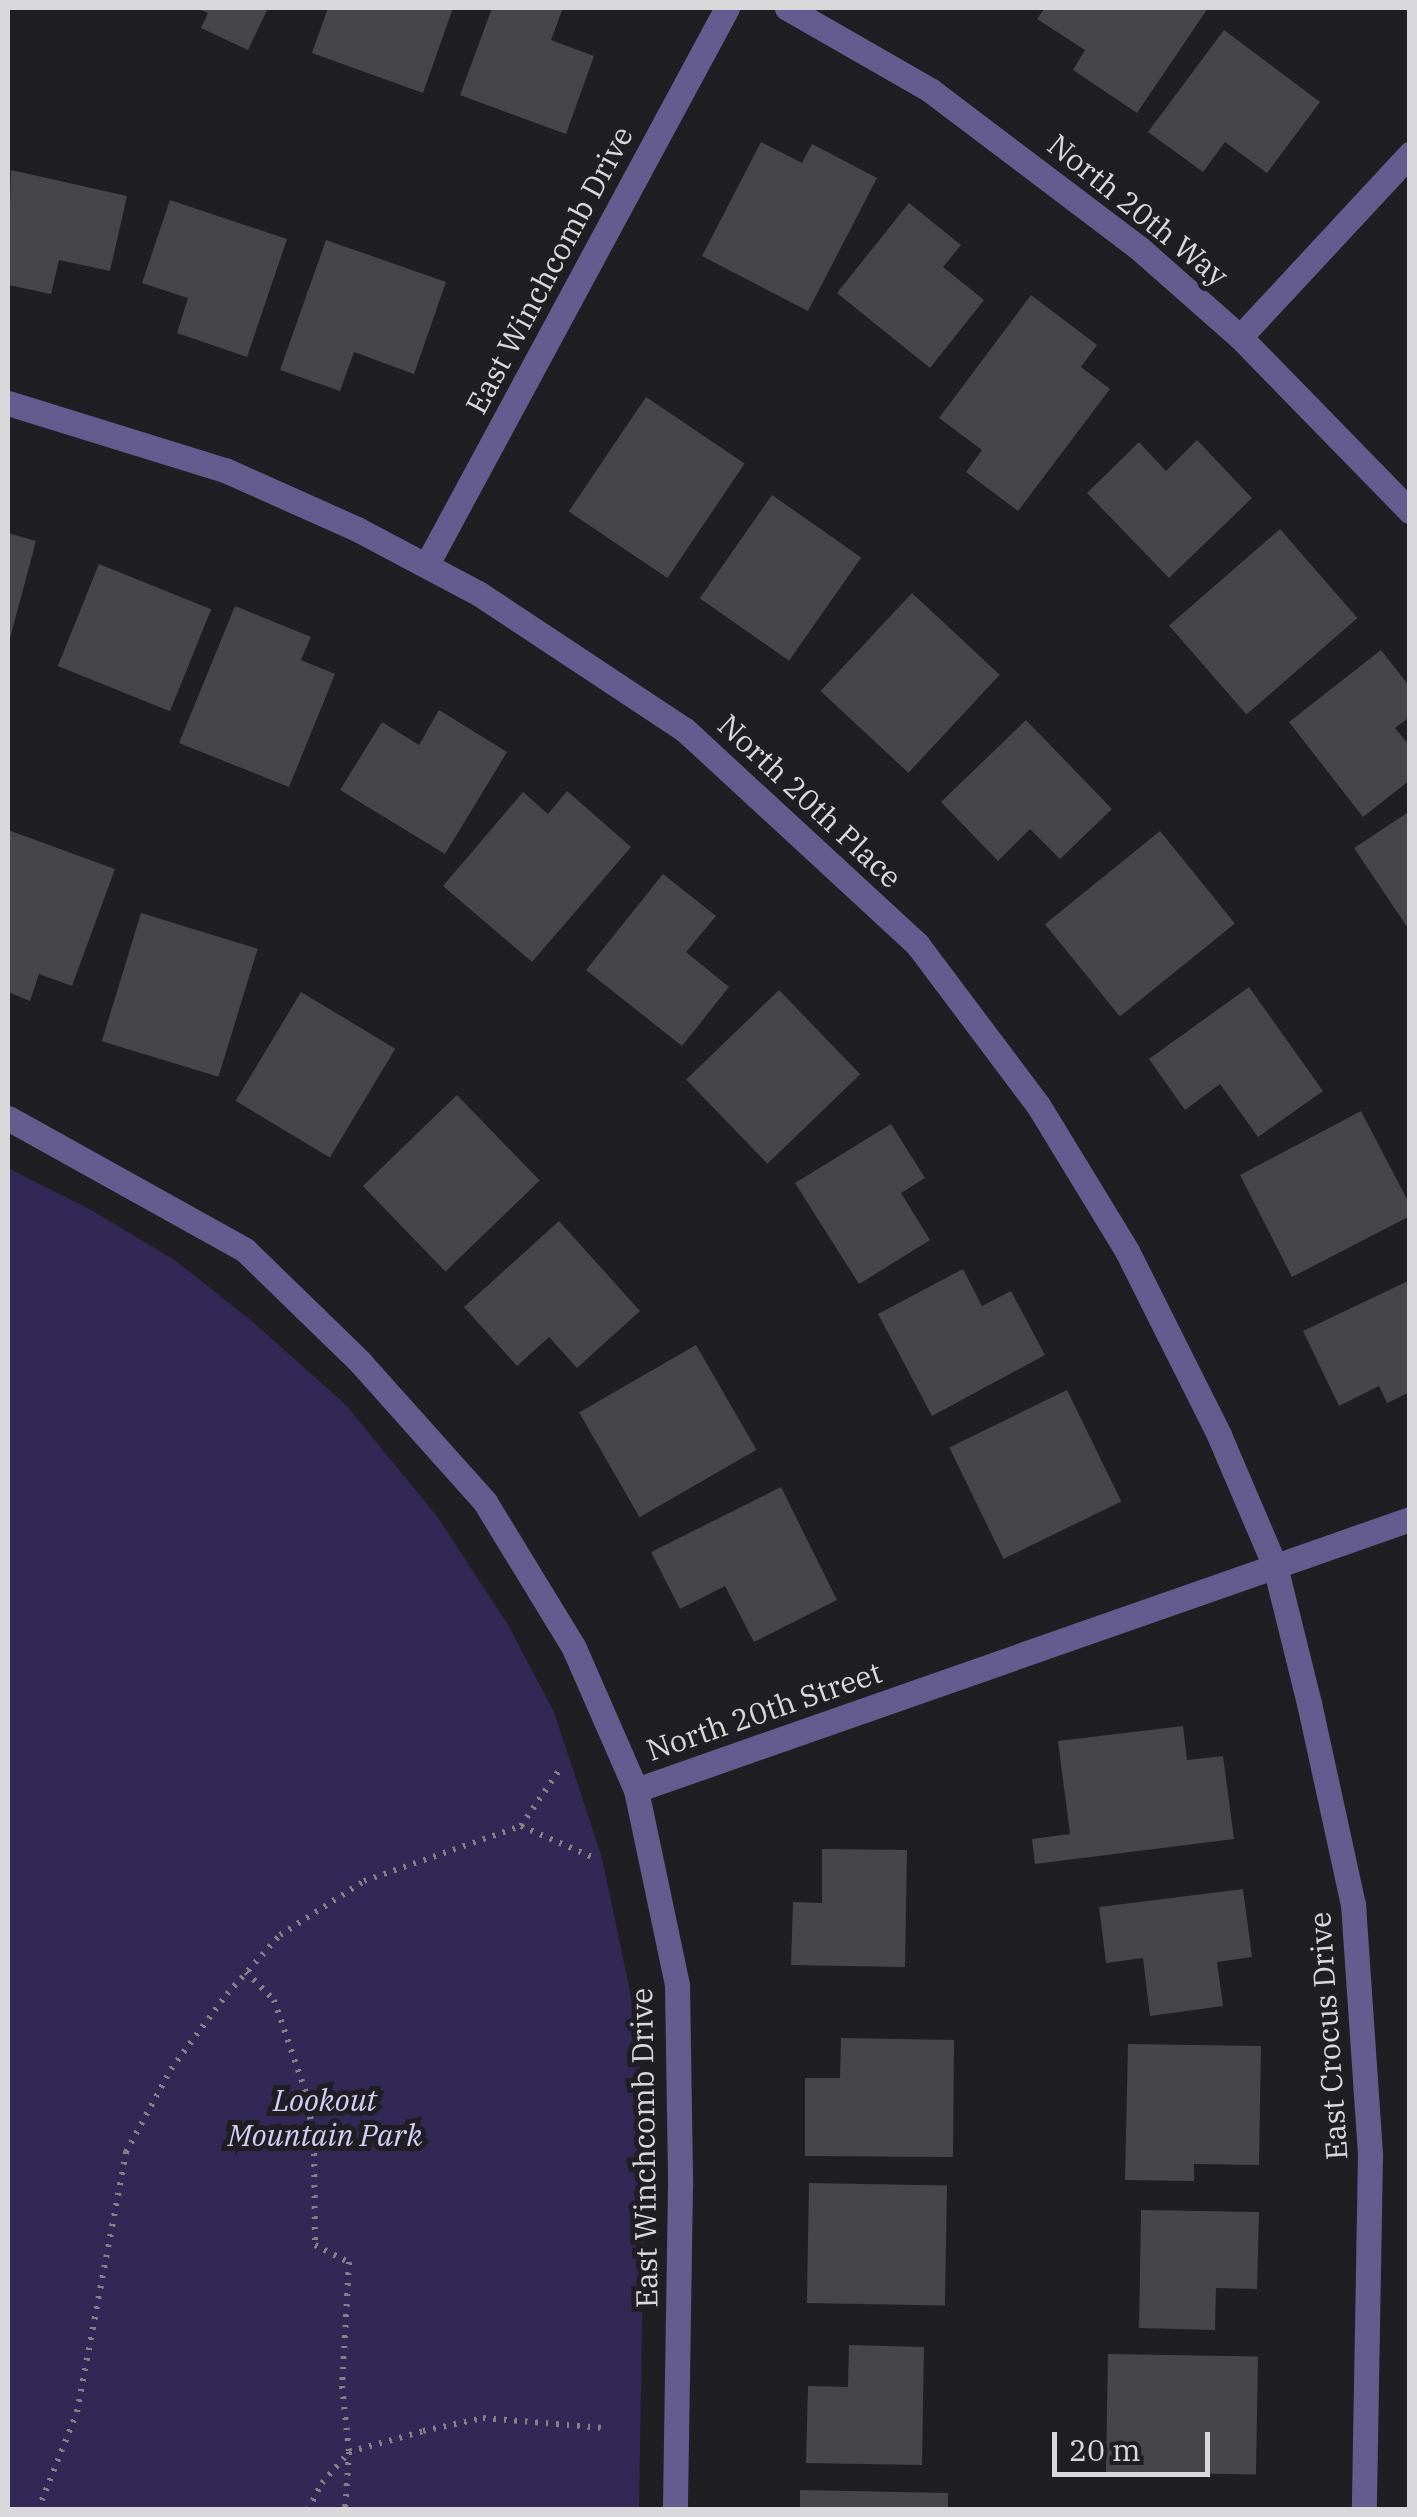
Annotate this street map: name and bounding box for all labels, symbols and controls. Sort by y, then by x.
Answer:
street label: East Winchcomb Drive [458,120,640,420]
street label: North 20th Way [1041,126,1235,294]
street label: North 20th Place [711,707,909,895]
street label: North 20th Street [642,1654,886,1768]
street label: East Crocus Drive [1301,1911,1355,2161]
street label: East Winchcomb Drive [623,1988,665,2308]
park label: Lookout Mountain Park [228,2082,422,2152]
scale bar [1057,2412,1214,2474]
text: 20 m [1069,2430,1141,2469]

